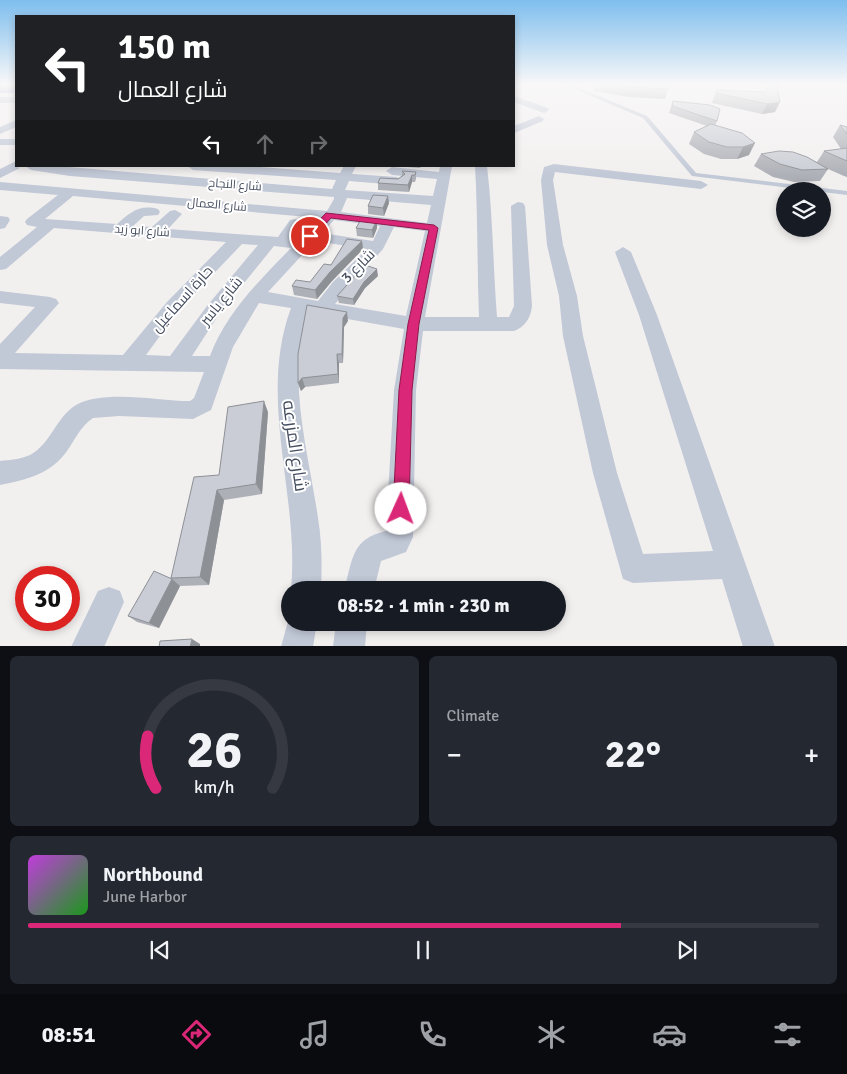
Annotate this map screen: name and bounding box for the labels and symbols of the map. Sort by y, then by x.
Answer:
street label: شارع النجاح [208,176,262,194]
street label: شارع العمال [187,195,247,215]
pin [289,215,331,257]
street label: شارع ابو زيد [114,222,170,240]
street label: شارع 3 [337,245,380,288]
street label: حارة اسماعيل [147,262,217,337]
street label: شارع ياسر [195,273,248,331]
street label: شارع المزرعه [277,399,312,493]
position arrow [374,482,426,534]
speed limit sign: 30 [15,566,80,631]

